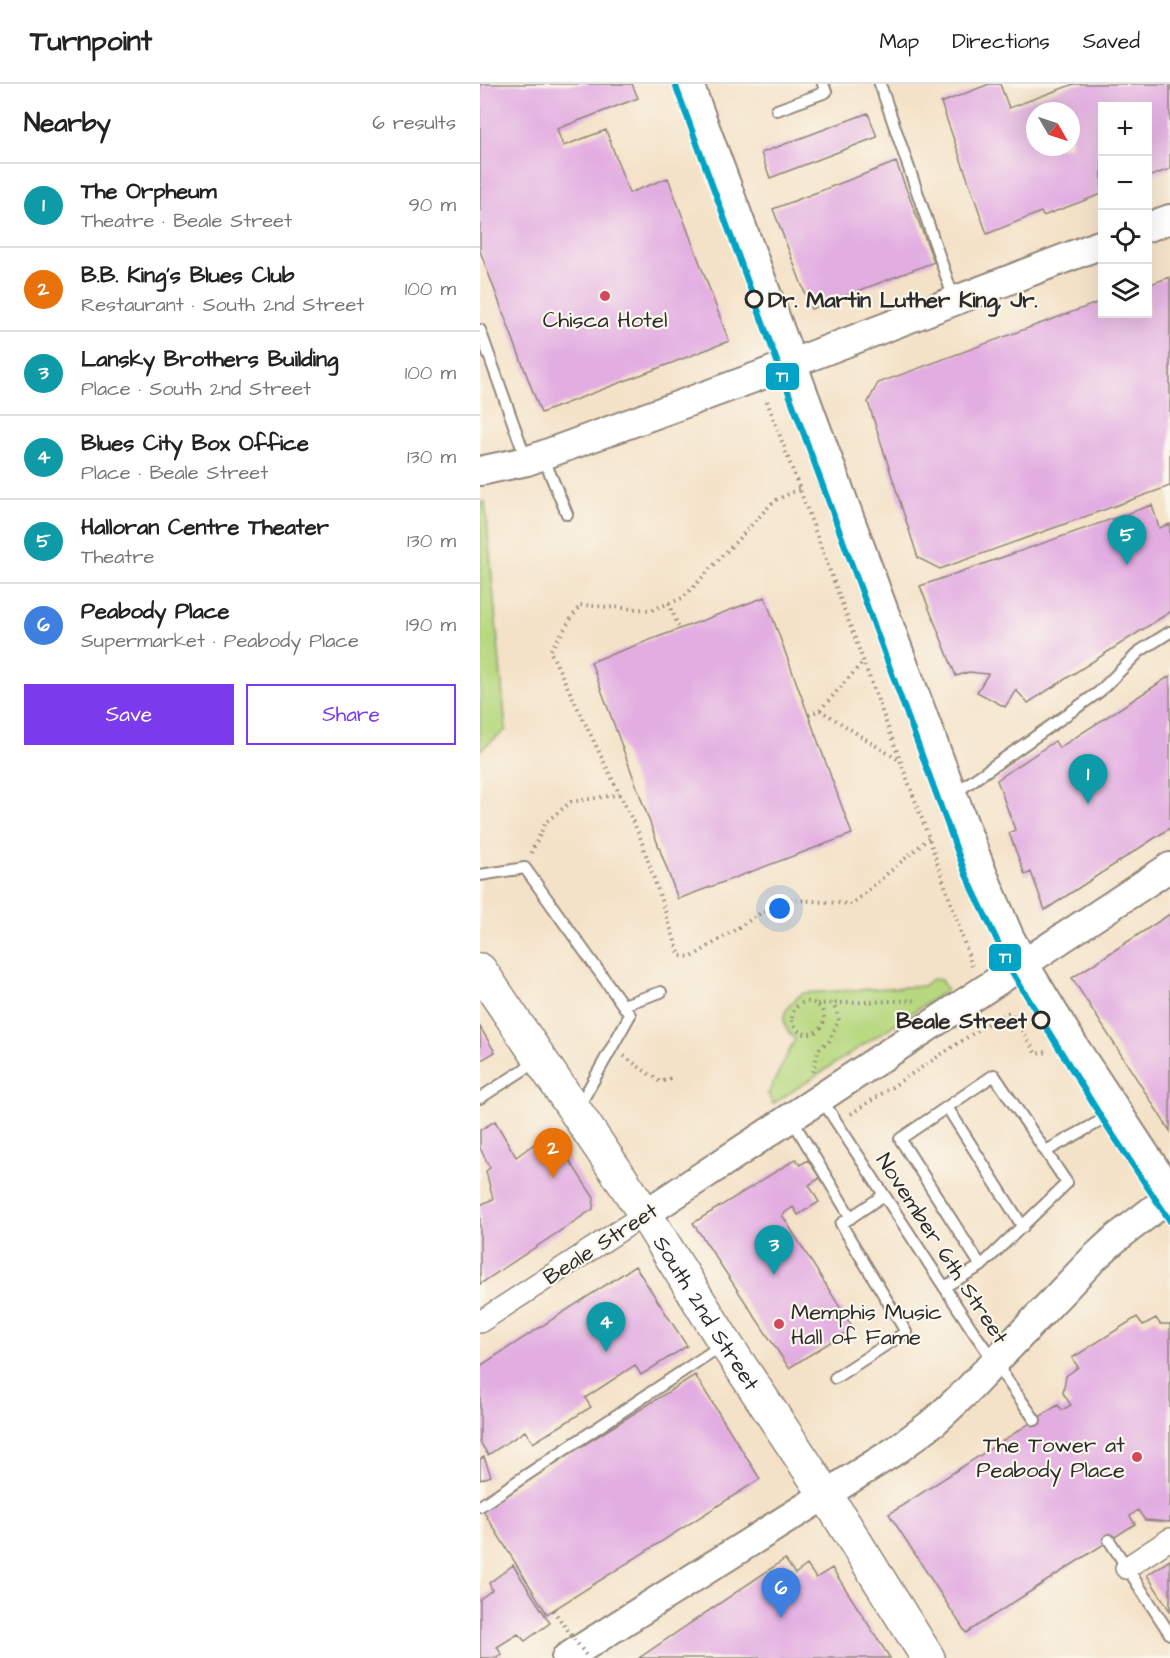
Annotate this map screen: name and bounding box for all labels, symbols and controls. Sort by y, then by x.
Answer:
text: Turnpoint [30,22,152,61]
text: Map [879,27,919,56]
text: Directions [952,27,1050,56]
text: Saved [1083,27,1140,56]
north arrow [1026,102,1080,156]
map controls [1098,102,1152,318]
button: + [1098,102,1152,156]
text: Nearby [24,105,111,141]
text: 6 results [372,109,456,137]
button: − [1098,156,1152,210]
text: The Orpheum [81,176,217,207]
text: 1 [42,191,45,219]
text: 90 m [408,191,456,219]
text: Theatre · Beale Street [81,207,292,235]
button: locate [1098,210,1152,264]
text: B.B. King's Blues Club [81,260,294,291]
button: layers [1098,264,1152,318]
text: 2 [38,275,49,303]
text: 100 m [405,275,456,303]
place label: Dr. Martin Luther King, Jr. [768,285,1038,317]
marker: Chisca Hotel [598,289,612,303]
marker: Dr. Martin Luther King, Jr. [745,290,763,308]
text: Restaurant · South 2nd Street [81,291,364,319]
place label: Chisca Hotel [543,305,667,336]
text: Lansky Brothers Building [81,344,338,375]
text: 3 [38,359,49,387]
text: 100 m [405,359,456,387]
line badge: T1 [765,362,800,391]
text: T1 [775,366,789,388]
text: Place · South 2nd Street [81,375,311,403]
text: Blues City Box Office [81,428,309,459]
text: 4 [37,443,50,471]
text: 130 m [407,443,456,471]
text: Place · Beale Street [81,459,268,487]
text: Halloran Centre Theater [81,512,329,543]
pin: 5 [1108,516,1146,565]
text: 5 [36,527,51,555]
text: 130 m [407,527,456,555]
text: Theatre [81,543,154,571]
text: Peabody Place [81,596,230,627]
text: 6 [37,611,50,639]
text: 190 m [406,611,456,639]
text: Supermarket · Peabody Place [81,627,359,655]
button: Save [24,684,234,745]
button: Share [246,684,456,745]
pin: 1 [1068,754,1108,804]
your location [765,894,794,923]
line badge: T1 [988,943,1022,972]
text: T1 [998,947,1012,969]
place label: Beale Street [896,1006,1028,1037]
marker: Beale Street [1032,1011,1050,1029]
pin: 2 [534,1128,572,1178]
street label: November 6th Street [868,1147,1015,1350]
street label: Beale Street [538,1196,664,1293]
pin: 3 [754,1226,794,1275]
street label: South 2nd Street [645,1230,766,1397]
place label: Memphis Music Hall of Fame [791,1297,942,1353]
pin: 4 [586,1302,626,1352]
marker: Memphis Music Hall of Fame [772,1317,786,1331]
place label: The Tower at Peabody Place [976,1430,1125,1487]
marker: The Tower at Peabody Place [1130,1450,1144,1464]
pin: 6 [762,1568,800,1618]

